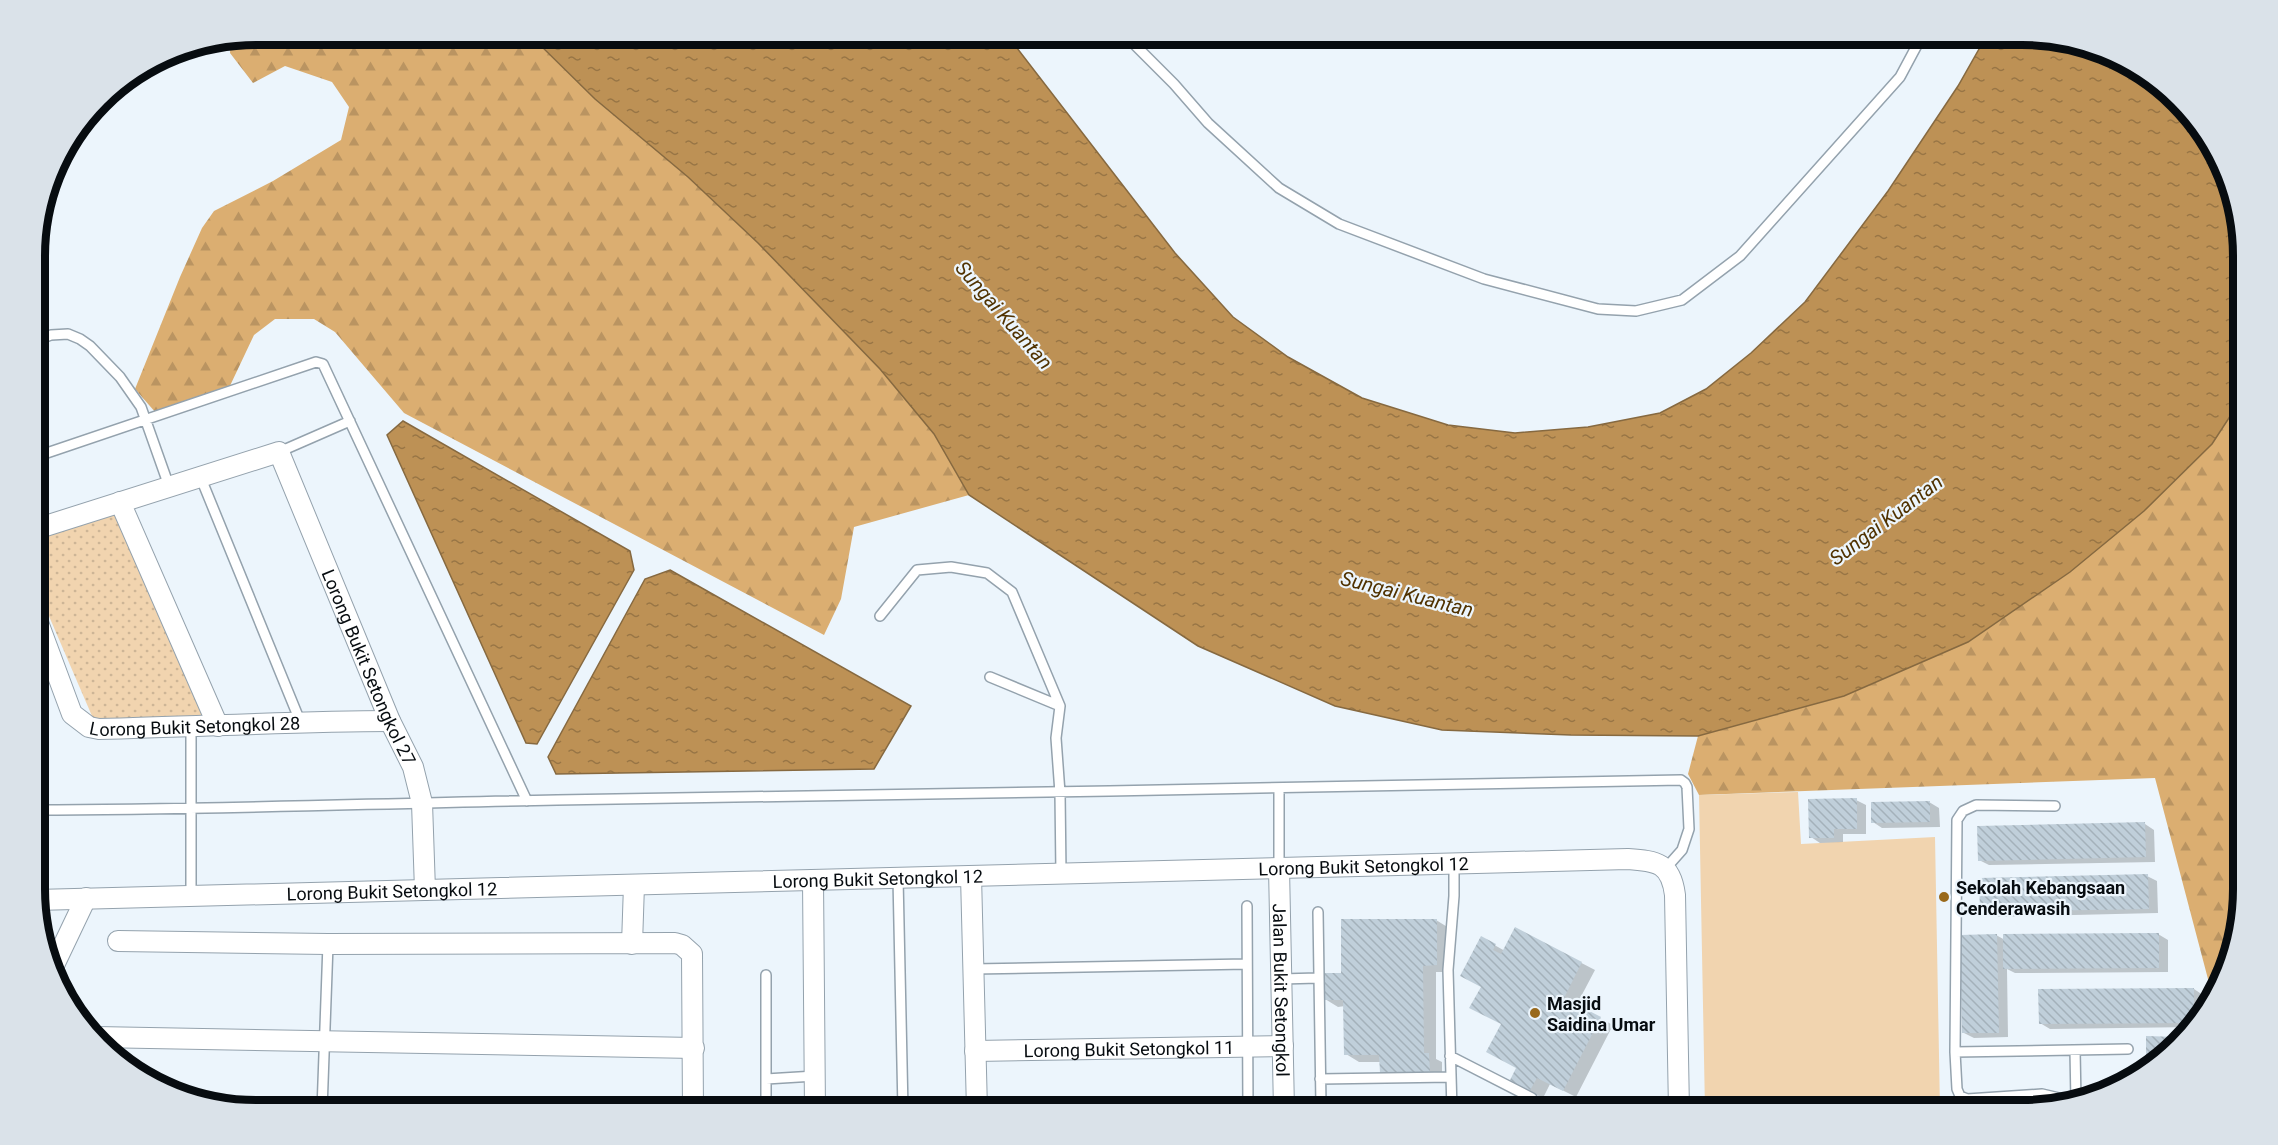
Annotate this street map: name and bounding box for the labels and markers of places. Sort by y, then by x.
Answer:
place label: Sekolah Kebangsaan Cenderawasih [1956,877,2125,919]
marker: Sekolah Kebangsaan Cenderawasih [1937,890,1951,904]
place label: Masjid Saidina Umar [1547,993,1656,1035]
marker: Masjid Saidina Umar [1528,1006,1542,1020]

